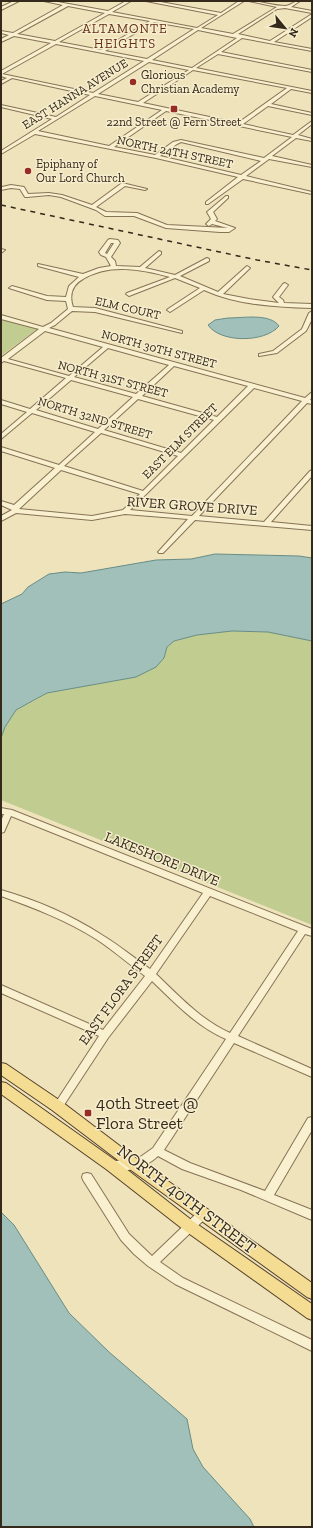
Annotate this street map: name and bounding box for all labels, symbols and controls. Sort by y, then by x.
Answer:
north arrow [265,8,305,48]
district label: ALTAMONTE HEIGHTS [82,21,168,51]
text: N [285,26,301,40]
street label: EAST HANNA AVENUE [20,56,130,132]
place label: Glorious Christian Academy [141,68,240,96]
marker: Glorious Christian Academy [128,77,138,87]
marker: 22nd Street @ Fern Street [169,104,179,114]
place label: 22nd Street @ Fern Street [107,115,242,129]
street label: NORTH 24TH STREET [116,133,235,171]
place label: Epiphany of Our Lord Church [36,157,125,185]
marker: Epiphany of Our Lord Church [23,166,33,176]
street label: ELM COURT [94,294,163,322]
street label: NORTH 30TH STREET [100,327,219,371]
street label: NORTH 31ST STREET [56,358,170,401]
street label: NORTH 32ND STREET [36,394,154,442]
street label: EAST ELM STREET [139,400,221,482]
street label: RIVER GROVE DRIVE [126,493,258,519]
street label: LAKESHORE DRIVE [102,828,222,890]
street label: EAST FLORA STREET [75,931,167,1048]
place label: 40th Street @ Flora Street [96,1093,199,1133]
marker: 40th Street @ Flora Street [83,1108,93,1118]
street label: NORTH 40TH STREET [114,1140,261,1258]

